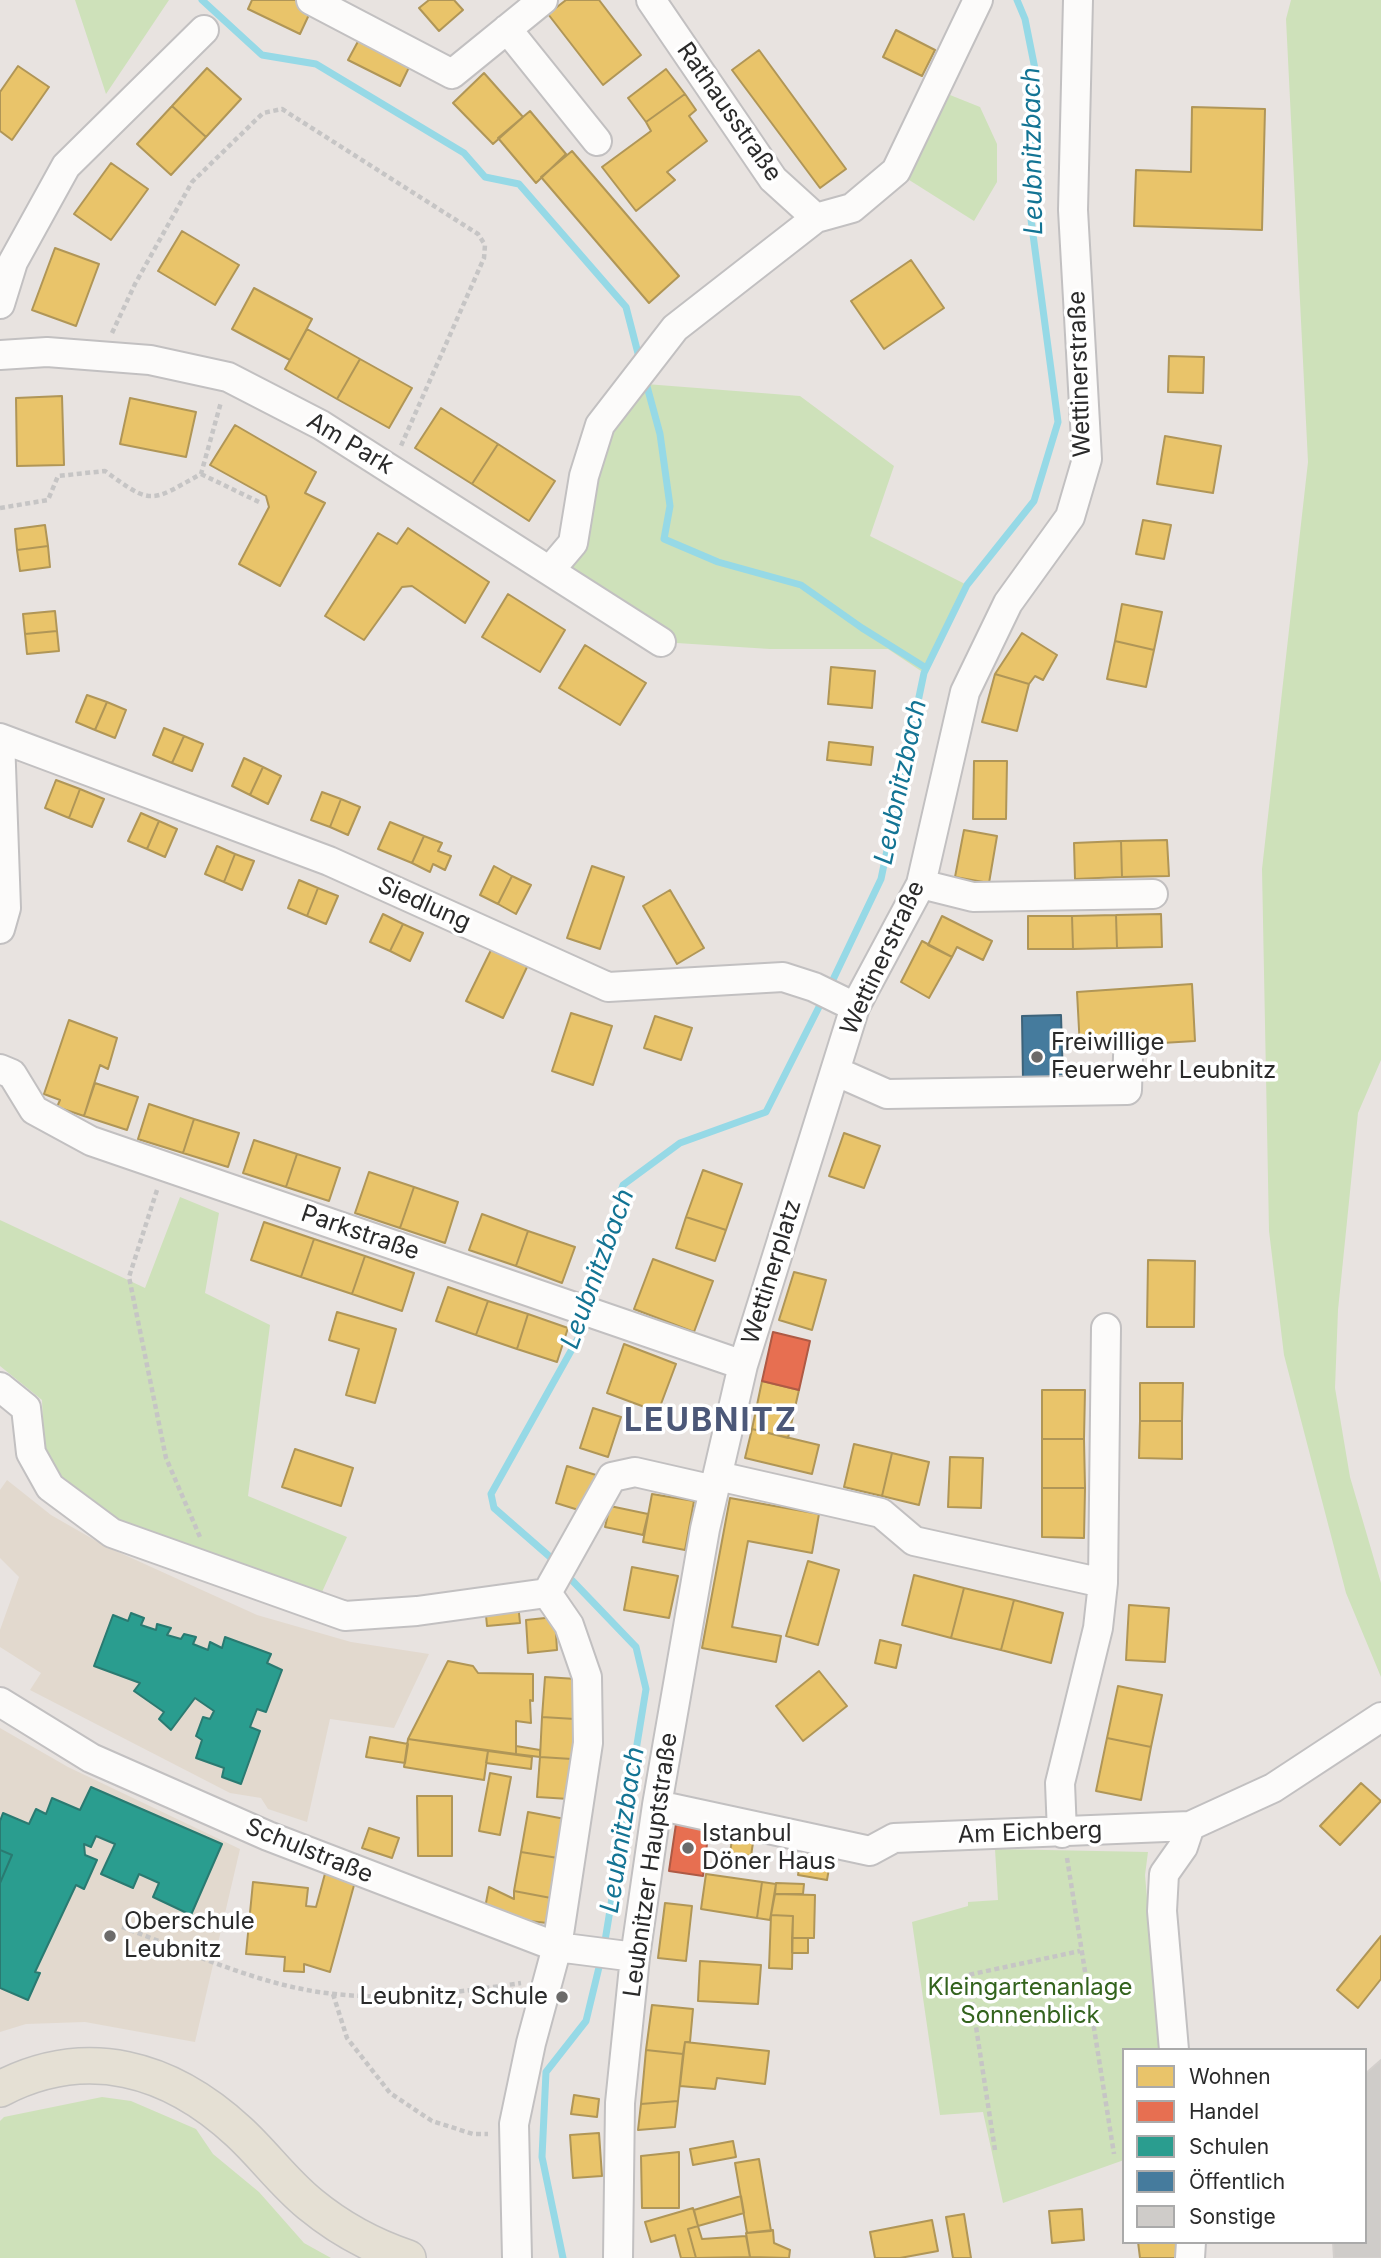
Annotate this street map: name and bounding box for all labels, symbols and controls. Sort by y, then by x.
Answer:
street label: Rathausstraße [670,37,788,187]
water label: Leubnitzbach [1016,67,1050,235]
street label: Wettinerstraße [1063,290,1097,458]
street label: Am Park [302,407,398,481]
water label: Leubnitzbach [868,697,934,867]
street label: Siedlung [373,871,475,937]
street label: Wettinerstraße [835,877,931,1039]
place label: Freiwillige Feuerwehr Leubnitz [1051,1029,1276,1085]
marker: Freiwillige Feuerwehr Leubnitz [1029,1049,1045,1065]
water label: Leubnitzbach [555,1185,641,1353]
street label: Wettinerplatz [736,1196,808,1348]
street label: Parkstraße [297,1199,423,1267]
district label: LEUBNITZ [625,1402,797,1440]
street label: Leubnitzer Hauptstraße [618,1731,684,1999]
water label: Leubnitzbach [594,1745,652,1915]
street label: Schulstraße [241,1812,377,1890]
street label: Am Eichberg [957,1816,1103,1850]
place label: Istanbul Döner Haus [702,1820,836,1876]
marker: Istanbul Döner Haus [680,1840,696,1856]
place label: Oberschule Leubnitz [124,1908,255,1964]
marker: Oberschule Leubnitz [102,1928,118,1944]
park label: Kleingartenanlage Sonnenblick [928,1974,1132,2030]
place label: Leubnitz, Schule [359,1983,548,2011]
marker: Leubnitz, Schule [554,1989,570,2005]
legend [1122,2048,1367,2244]
text: Wohnen [1189,2064,1271,2089]
text: Handel [1189,2099,1259,2124]
text: Schulen [1189,2134,1269,2159]
text: Öffentlich [1189,2169,1285,2194]
text: Sonstige [1189,2204,1276,2229]

